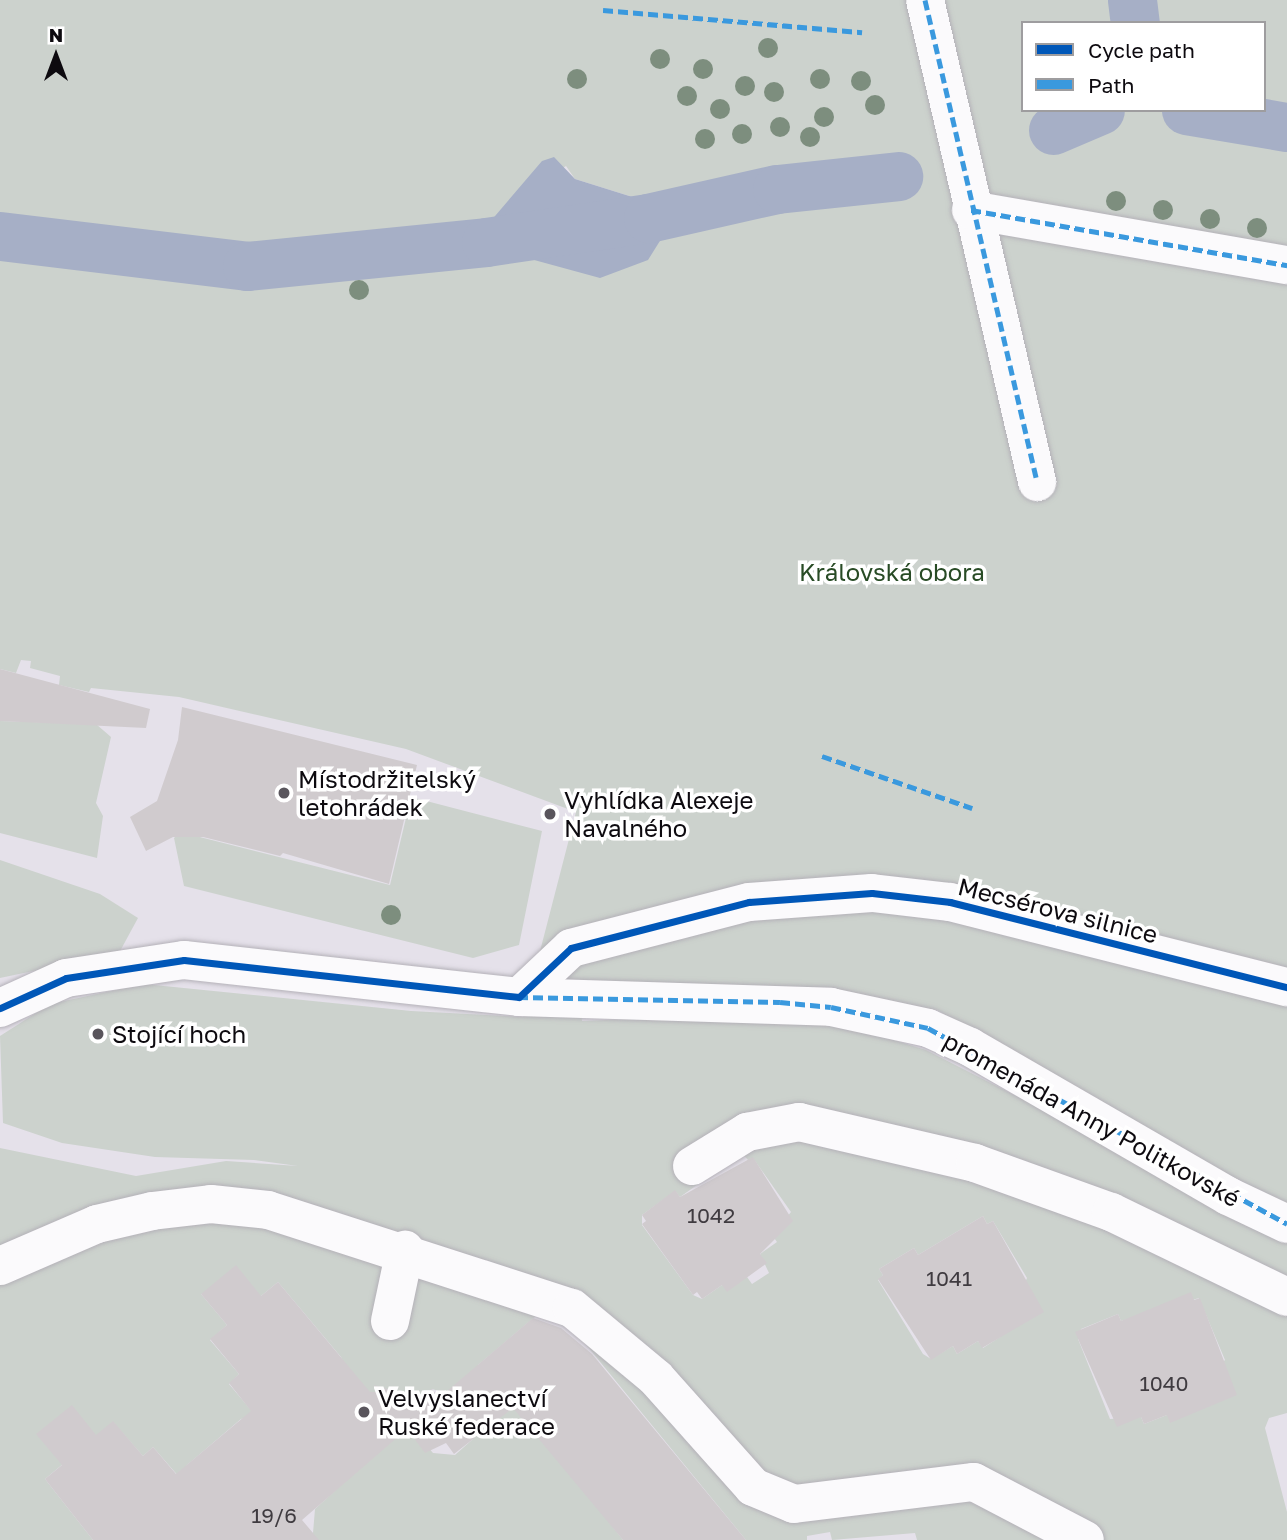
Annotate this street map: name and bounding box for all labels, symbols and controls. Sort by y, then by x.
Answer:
north arrow [21,21,91,91]
legend [1021,21,1266,112]
text: N [49,23,63,46]
text: Cycle path [1088,37,1195,63]
text: Path [1088,72,1135,98]
park label: Královská obora [799,558,985,586]
place label: Místodržitelský letohrádek [298,765,476,821]
marker: Místodržitelský letohrádek [276,785,292,801]
place label: Vyhlídka Alexeje Navalného [564,786,754,842]
marker: Vyhlídka Alexeje Navalného [542,806,558,822]
street label: Mecsérova silnice [955,871,1161,949]
place label: Stojící hoch [112,1020,246,1048]
street label: promenáda Anny Politkovské [939,1025,1245,1213]
marker: Stojící hoch [90,1026,106,1042]
house number: 1042 [687,1202,735,1228]
house number: 1041 [926,1265,972,1291]
house number: 1040 [1139,1370,1189,1396]
place label: Velvyslanectví Ruské federace [378,1384,555,1440]
marker: Velvyslanectví Ruské federace [356,1404,372,1420]
house number: 19/6 [251,1502,297,1528]

